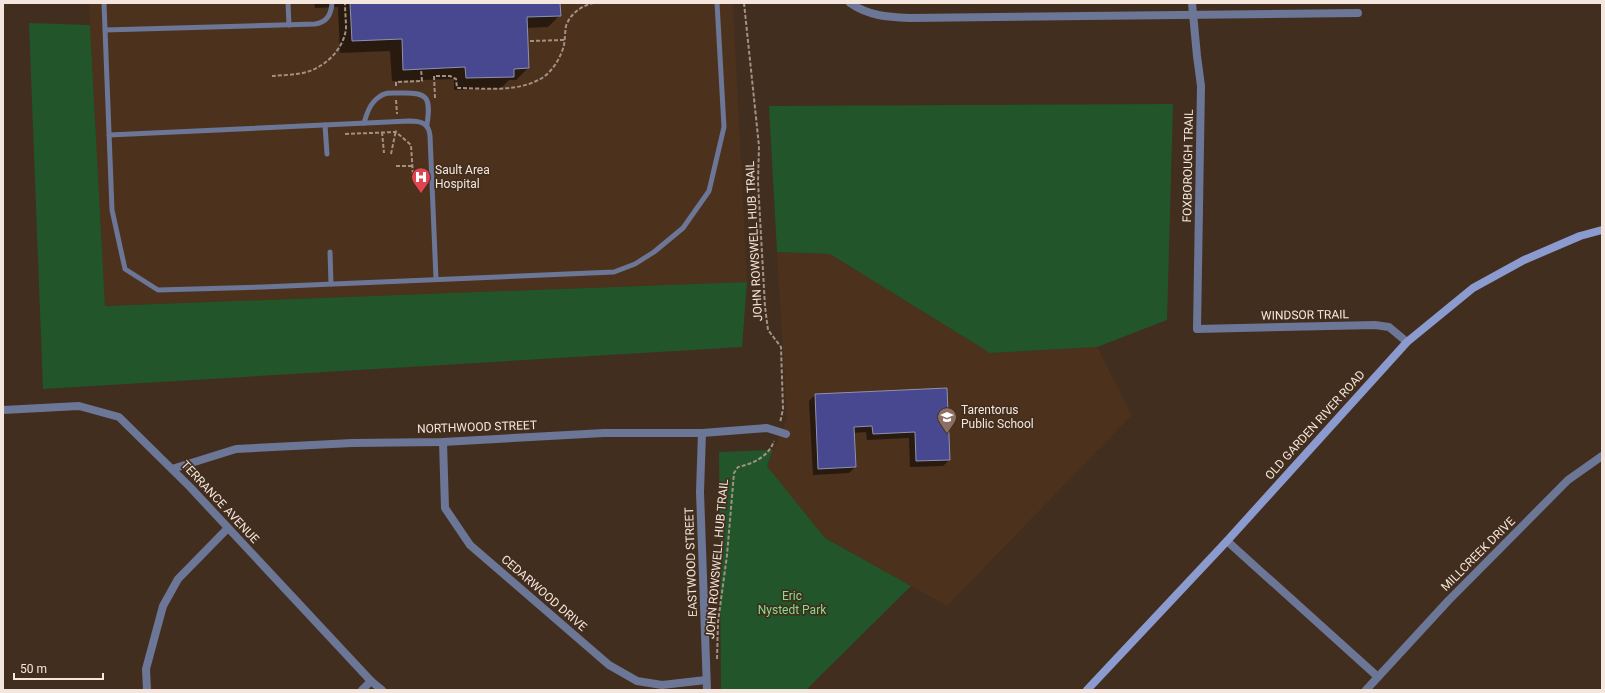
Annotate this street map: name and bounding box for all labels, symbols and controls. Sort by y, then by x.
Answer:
street label: FOXBOROUGH TRAIL [1180,109,1196,223]
street label: JOHN ROWSWELL HUB TRAIL [743,160,765,321]
place label: Sault Area Hospital [435,163,490,191]
hospital icon: Sault Area Hospital [410,166,432,194]
street label: WINDSOR TRAIL [1261,307,1350,323]
street label: OLD GARDEN RIVER ROAD [1262,367,1368,482]
place label: Tarentorus Public School [961,403,1034,431]
school or university icon: Tarentorus Public School [936,406,958,434]
street label: NORTHWOOD STREET [417,418,537,436]
street label: TERRANCE AVENUE [178,458,262,546]
street label: JOHN ROWSWELL HUB TRAIL [703,478,731,640]
street label: EASTWOOD STREET [682,507,700,617]
street label: MILLCREEK DRIVE [1438,514,1518,594]
street label: CEDARWOOD DRIVE [498,552,590,634]
park label: Eric Nystedt Park [758,589,827,617]
scale bar [14,655,103,681]
text: 50 m [20,662,47,676]

